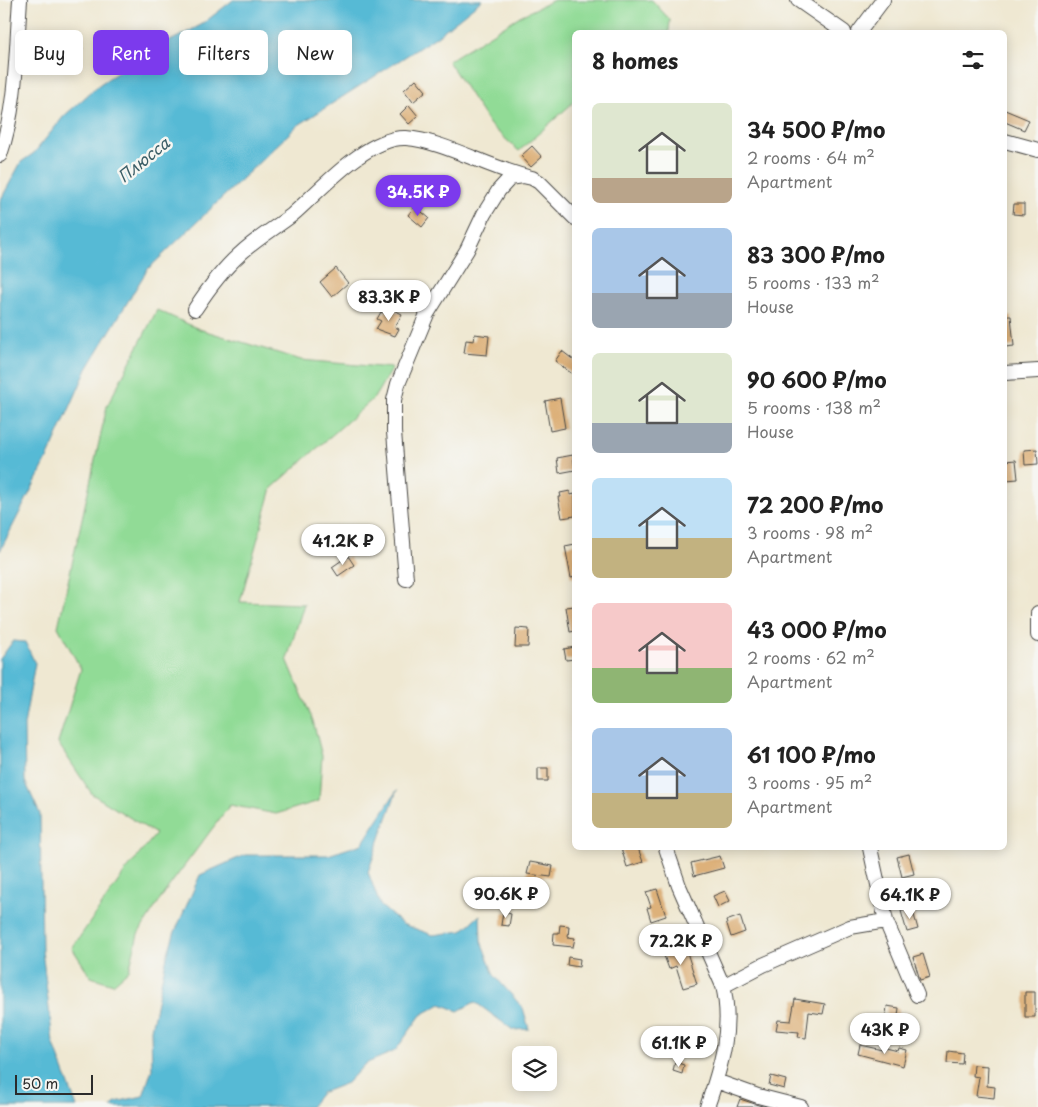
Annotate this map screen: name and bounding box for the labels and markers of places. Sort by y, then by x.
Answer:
pin: 34.5K ₽ [372,174,464,217]
pin: 83.3K ₽ [343,280,435,322]
pin: 41.2K ₽ [297,524,389,566]
pin: 90.6K ₽ [460,876,552,919]
pin: 64.1K ₽ [864,878,956,920]
pin: 72.2K ₽ [635,924,727,966]
pin: 43K ₽ [850,1012,920,1055]
pin: 61.1K ₽ [633,1026,725,1068]

